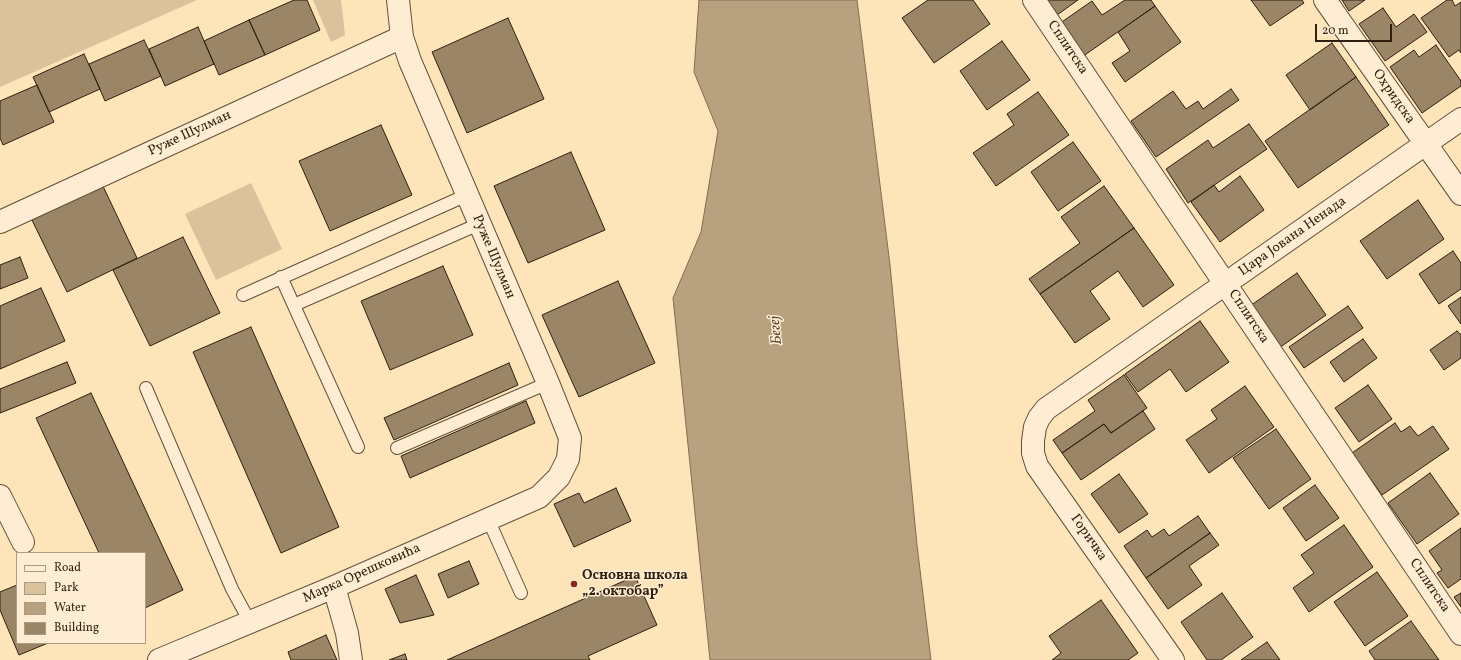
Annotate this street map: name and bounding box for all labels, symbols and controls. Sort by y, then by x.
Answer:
scale bar [1317,16,1394,42]
street label: Сплитска [1043,18,1091,78]
text: 20 m [1322,23,1349,39]
street label: Охридска [1368,67,1418,127]
street label: Руже Шулман [146,107,234,161]
street label: Цара Јована Ненада [1236,194,1350,280]
street label: Руже Шулман [468,212,518,302]
street label: Сплитска [1224,287,1272,347]
water label: Бегеј [767,315,787,345]
street label: Горичка [1066,512,1110,564]
street label: Марка Орешковића [301,540,423,608]
legend [16,552,146,644]
street label: Сплитска [1405,556,1453,616]
text: Road [54,560,81,576]
place label: Основна школа „2. октобар” [582,568,688,600]
marker: Основна школа „2. октобар” [569,579,579,589]
text: Park [54,580,79,596]
text: Water [54,600,86,616]
text: Building [54,620,99,636]

